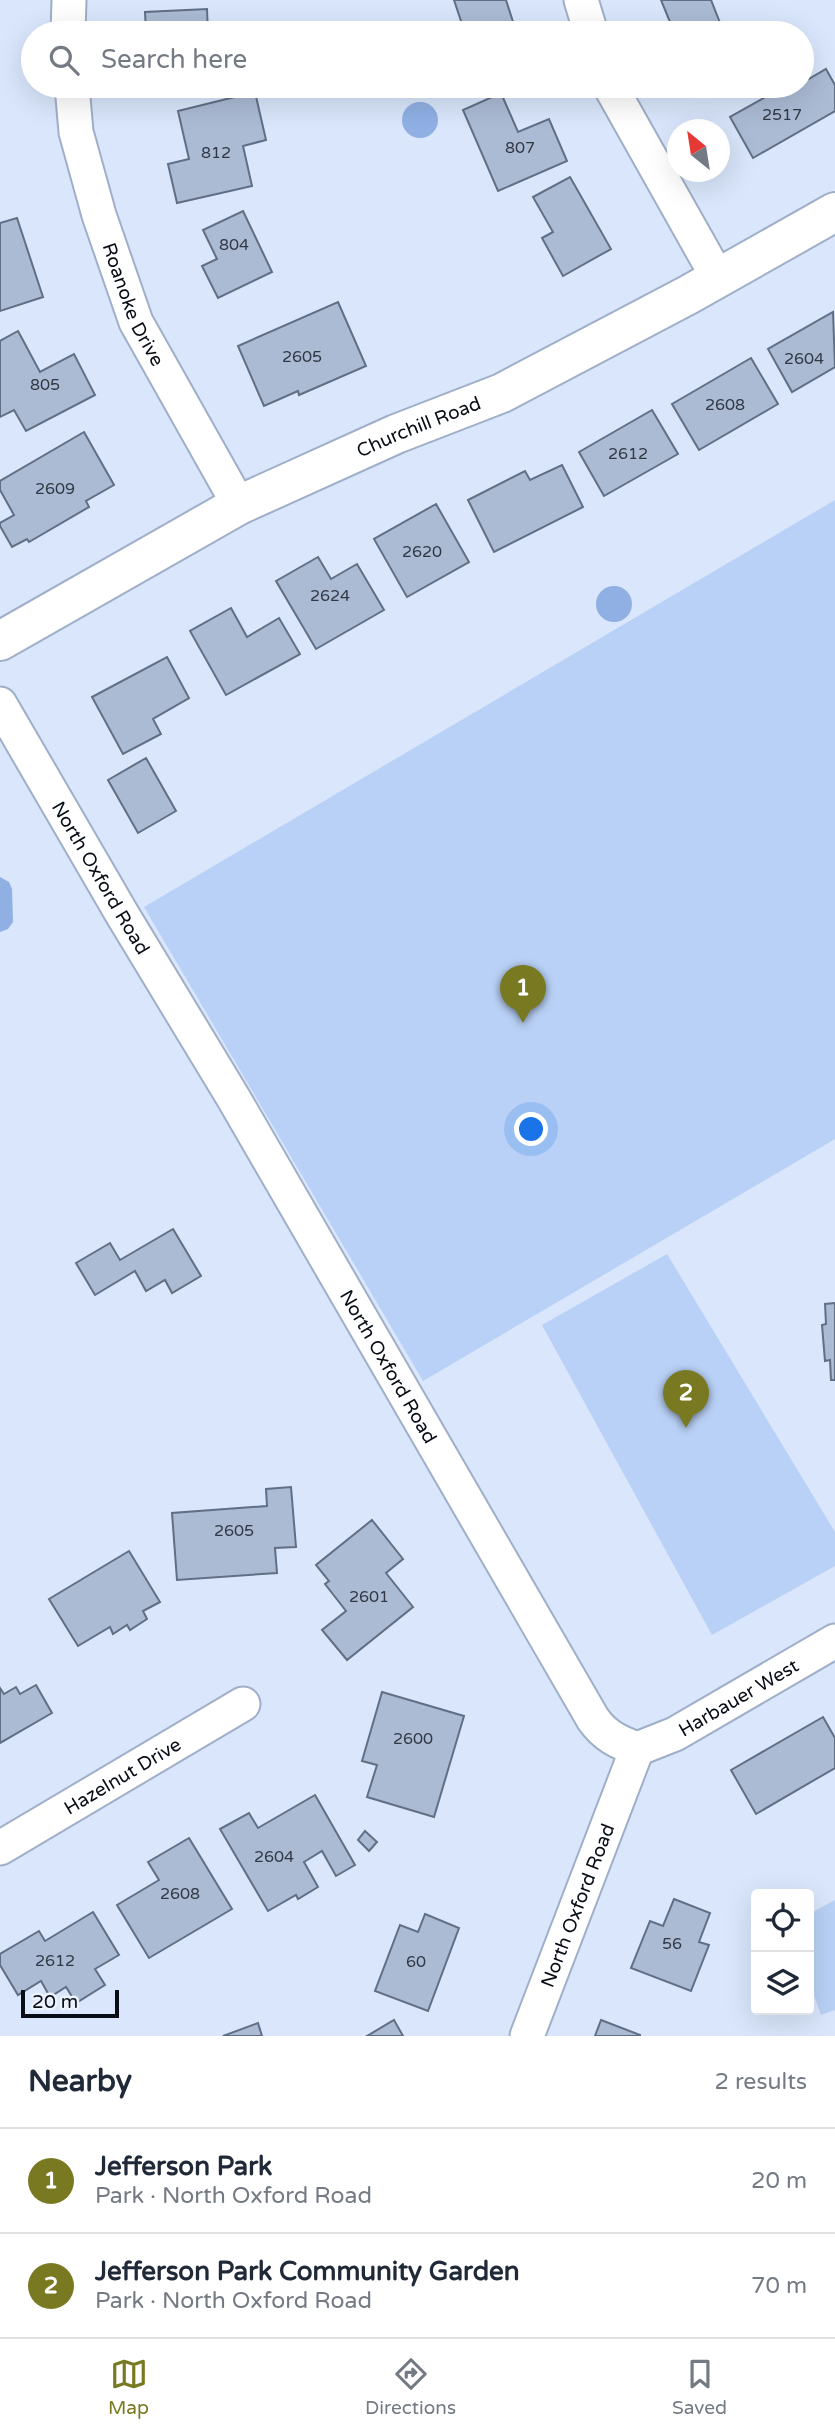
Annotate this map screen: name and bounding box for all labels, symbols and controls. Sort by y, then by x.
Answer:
search box [21,21,814,98]
icon: search [45,41,83,79]
text: Search here [101,44,247,75]
house number: 2517 [762,105,802,125]
north arrow [667,119,730,182]
house number: 807 [505,138,535,158]
house number: 812 [201,143,231,163]
house number: 804 [219,235,249,255]
street label: Roanoke Drive [97,240,168,370]
house number: 2605 [282,347,322,367]
house number: 2604 [784,349,824,369]
house number: 805 [30,375,60,395]
street label: Churchill Road [353,392,484,462]
house number: 2608 [705,395,745,415]
house number: 2612 [608,444,648,464]
house number: 2609 [35,479,75,499]
house number: 2620 [402,542,442,562]
house number: 2624 [310,586,350,606]
street label: North Oxford Road [47,798,154,959]
pin: 1 [500,965,546,1023]
your location [514,1112,548,1146]
street label: North Oxford Road [335,1286,441,1447]
pin: 2 [663,1370,709,1428]
house number: 2605 [214,1521,254,1541]
house number: 2601 [349,1587,389,1607]
street label: Harbauer West [675,1655,803,1742]
house number: 2600 [393,1729,433,1749]
street label: Hazelnut Drive [60,1733,185,1820]
street label: North Oxford Road [537,1821,619,1991]
house number: 2604 [254,1847,294,1867]
house number: 2608 [160,1884,200,1904]
map controls [751,1889,814,2015]
button: locate [751,1889,814,1952]
house number: 56 [662,1934,682,1954]
house number: 2612 [35,1951,75,1971]
house number: 60 [406,1952,426,1972]
button: layers [751,1952,814,2015]
scale bar [21,1987,119,2019]
text: 20 m [32,1991,78,2013]
text: Nearby [28,2063,132,2100]
text: 2 results [714,2068,807,2096]
text: Jefferson Park [95,2151,272,2182]
text: 1 [44,2167,58,2195]
text: 20 m [751,2167,807,2195]
text: Park · North Oxford Road [95,2182,372,2210]
text: Jefferson Park Community Garden [95,2256,520,2287]
text: 2 [44,2272,58,2300]
text: 70 m [751,2272,807,2300]
text: Park · North Oxford Road [95,2287,372,2315]
tab: Map [108,2355,149,2419]
tab: Directions [365,2355,456,2419]
tab: Saved [672,2355,727,2419]

